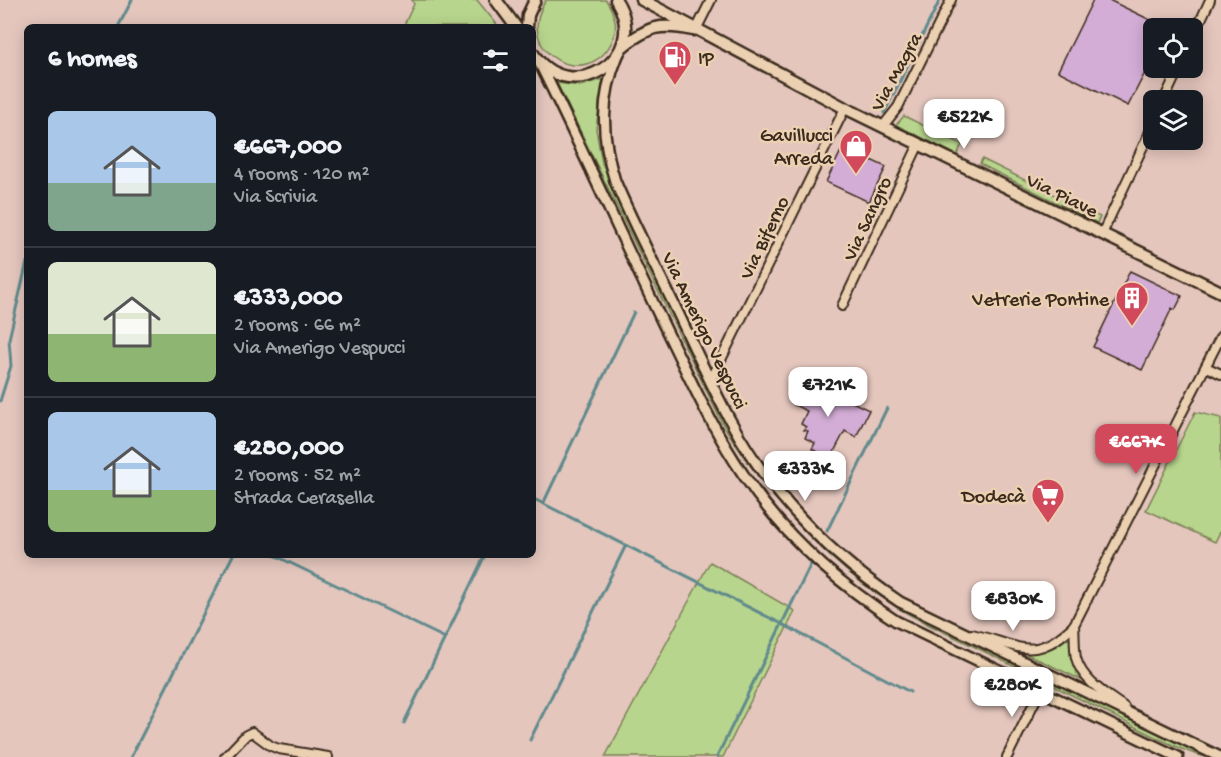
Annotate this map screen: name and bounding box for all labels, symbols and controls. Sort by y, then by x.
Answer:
map controls [1143,18,1203,150]
button: locate [1143,18,1203,78]
street label: Via Magra [867,29,929,117]
fuel station icon: IP [657,39,693,86]
icon: filters [479,44,512,77]
text: 6 homes [48,45,136,76]
place label: IP [698,49,715,72]
button: layers [1143,90,1203,150]
pin: €522K [922,99,1006,150]
text: €522K [937,107,991,130]
place label: Gavillucci Arreda [760,126,834,172]
shop icon: Gavillucci Arreda [838,128,874,175]
text: €667,000 [234,133,342,164]
icon: home [96,135,168,207]
text: 4 rooms · 120 m² [234,164,369,187]
street label: Via Piave [1021,170,1102,225]
street label: Via Sangro [839,174,899,266]
text: Via Scrivia [234,187,317,210]
street label: Via Biferno [736,193,796,285]
street label: Via Amerigo Vespucci [654,249,751,414]
building icon: Vetrerie Pontine [1114,280,1150,327]
text: €333,000 [234,284,342,315]
icon: home [96,286,168,358]
place label: Vetrerie Pontine [971,290,1110,313]
text: 2 rooms · 66 m² [234,315,361,338]
text: Via Amerigo Vespucci [234,338,406,361]
pin: €721K [786,367,870,418]
text: €721K [802,375,854,398]
pin: €667K [1094,424,1178,475]
text: €667K [1109,432,1163,455]
text: €280,000 [234,434,344,465]
icon: home [96,436,168,508]
pin: €333K [763,451,847,502]
text: €333K [778,459,832,482]
text: 2 rooms · 52 m² [234,465,361,488]
supermarket icon: Dodecà [1030,477,1066,524]
place label: Dodecà [960,487,1026,510]
text: Strada Cerasella [234,488,374,511]
pin: €830K [971,581,1055,632]
text: €830K [985,589,1041,612]
pin: €280K [970,667,1054,718]
text: €280K [984,675,1040,698]

